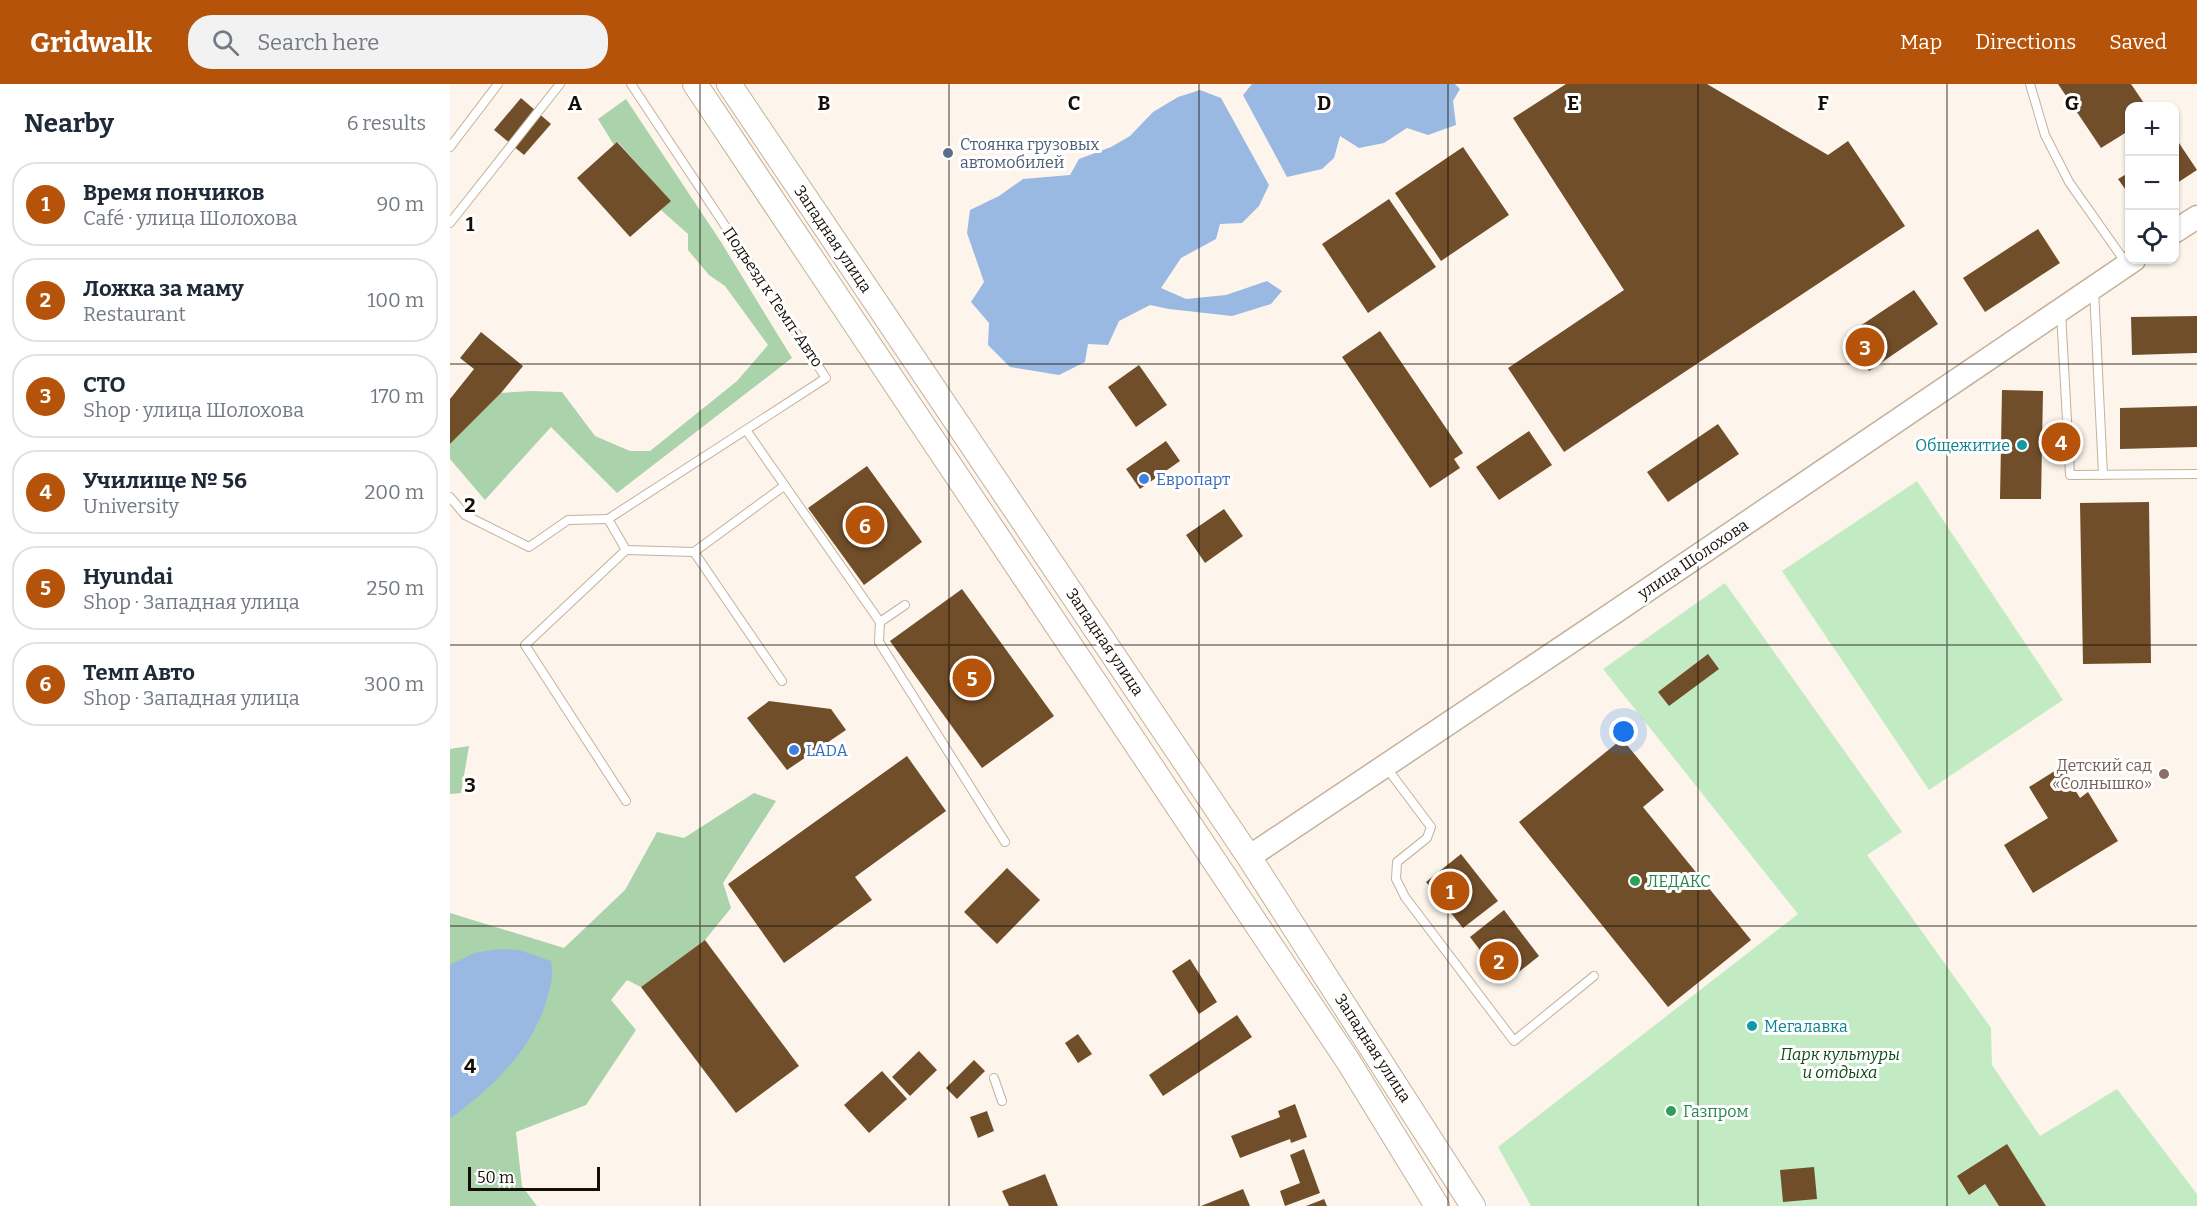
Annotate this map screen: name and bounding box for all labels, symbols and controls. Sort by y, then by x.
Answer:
search box [188,15,608,69]
text: Gridwalk [30,26,152,59]
icon: search [209,26,242,59]
text: Search here [257,29,379,56]
text: Map [1900,29,1942,55]
text: Directions [1975,29,2076,55]
text: Saved [2109,29,2167,55]
text: A [568,91,583,115]
text: B [818,91,831,115]
text: C [1068,91,1080,115]
text: D [1317,91,1331,115]
text: E [1567,91,1579,115]
text: F [1817,91,1829,115]
text: G [2065,91,2079,115]
map controls [2125,102,2179,264]
button: + [2125,102,2179,156]
text: Nearby [24,108,114,139]
text: 6 results [347,111,426,135]
place label: Стоянка грузовых автомобилей [960,135,1100,172]
marker: Стоянка грузовых автомобилей [941,146,955,160]
button: − [2125,156,2179,210]
text: Время пончиков [83,179,265,206]
street label: Западная улица [790,182,876,296]
text: 1 [41,192,50,216]
text: 90 m [376,192,424,216]
text: Café · улица Шолохова [83,206,298,230]
button: locate [2125,210,2179,264]
text: 1 [466,212,475,236]
street label: Подъезд к Темп-Авто [719,223,827,371]
text: Ложка за маму [83,275,244,302]
text: 2 [40,288,51,312]
text: 100 m [367,288,424,312]
text: Restaurant [83,302,186,326]
pin: 3 [1846,324,1884,370]
text: СТО [83,371,126,398]
text: 3 [40,384,51,408]
text: 170 m [371,384,424,408]
text: Shop · улица Шолохова [83,398,304,422]
pin: 4 [2042,420,2080,464]
place label: Общежитие [1915,436,2010,455]
marker: Общежитие [2015,438,2029,452]
text: Училище № 56 [83,467,247,494]
place label: Европарт [1156,470,1230,489]
marker: Европарт [1137,472,1151,486]
text: 4 [39,480,52,504]
text: 200 m [364,480,424,504]
text: 2 [464,493,476,517]
text: University [83,494,179,518]
pin: 6 [846,502,884,548]
street label: улица Шолохова [1633,515,1752,603]
text: Hyundai [83,563,173,590]
text: 5 [40,576,51,600]
text: 250 m [367,576,424,600]
street label: Западная улица [1062,585,1148,699]
text: Shop · Западная улица [83,590,300,614]
pin: 5 [952,656,992,700]
text: Темп Авто [83,659,195,686]
text: 6 [40,672,51,696]
text: 300 m [364,672,424,696]
text: Shop · Западная улица [83,686,300,710]
your location [1609,717,1638,746]
place label: LADA [806,741,849,760]
marker: LADA [787,743,801,757]
place label: Детский сад «Солнышко» [2052,756,2152,793]
marker: Детский сад «Солнышко» [2157,767,2171,781]
text: 3 [464,773,476,797]
pin: 1 [1430,868,1470,914]
place label: ЛЕДАКС [1647,872,1711,891]
marker: ЛЕДАКС [1628,874,1642,888]
pin: 2 [1480,938,1518,984]
street label: Западная улица [1331,990,1415,1106]
place label: Мегалавка [1764,1017,1848,1036]
marker: Мегалавка [1745,1019,1759,1033]
park label: Парк культуры и отдыха [1780,1045,1900,1082]
text: 4 [464,1054,476,1078]
place label: Газпром [1683,1102,1749,1121]
marker: Газпром [1664,1104,1678,1118]
scale bar [468,1164,600,1192]
text: 50 m [477,1168,514,1187]

